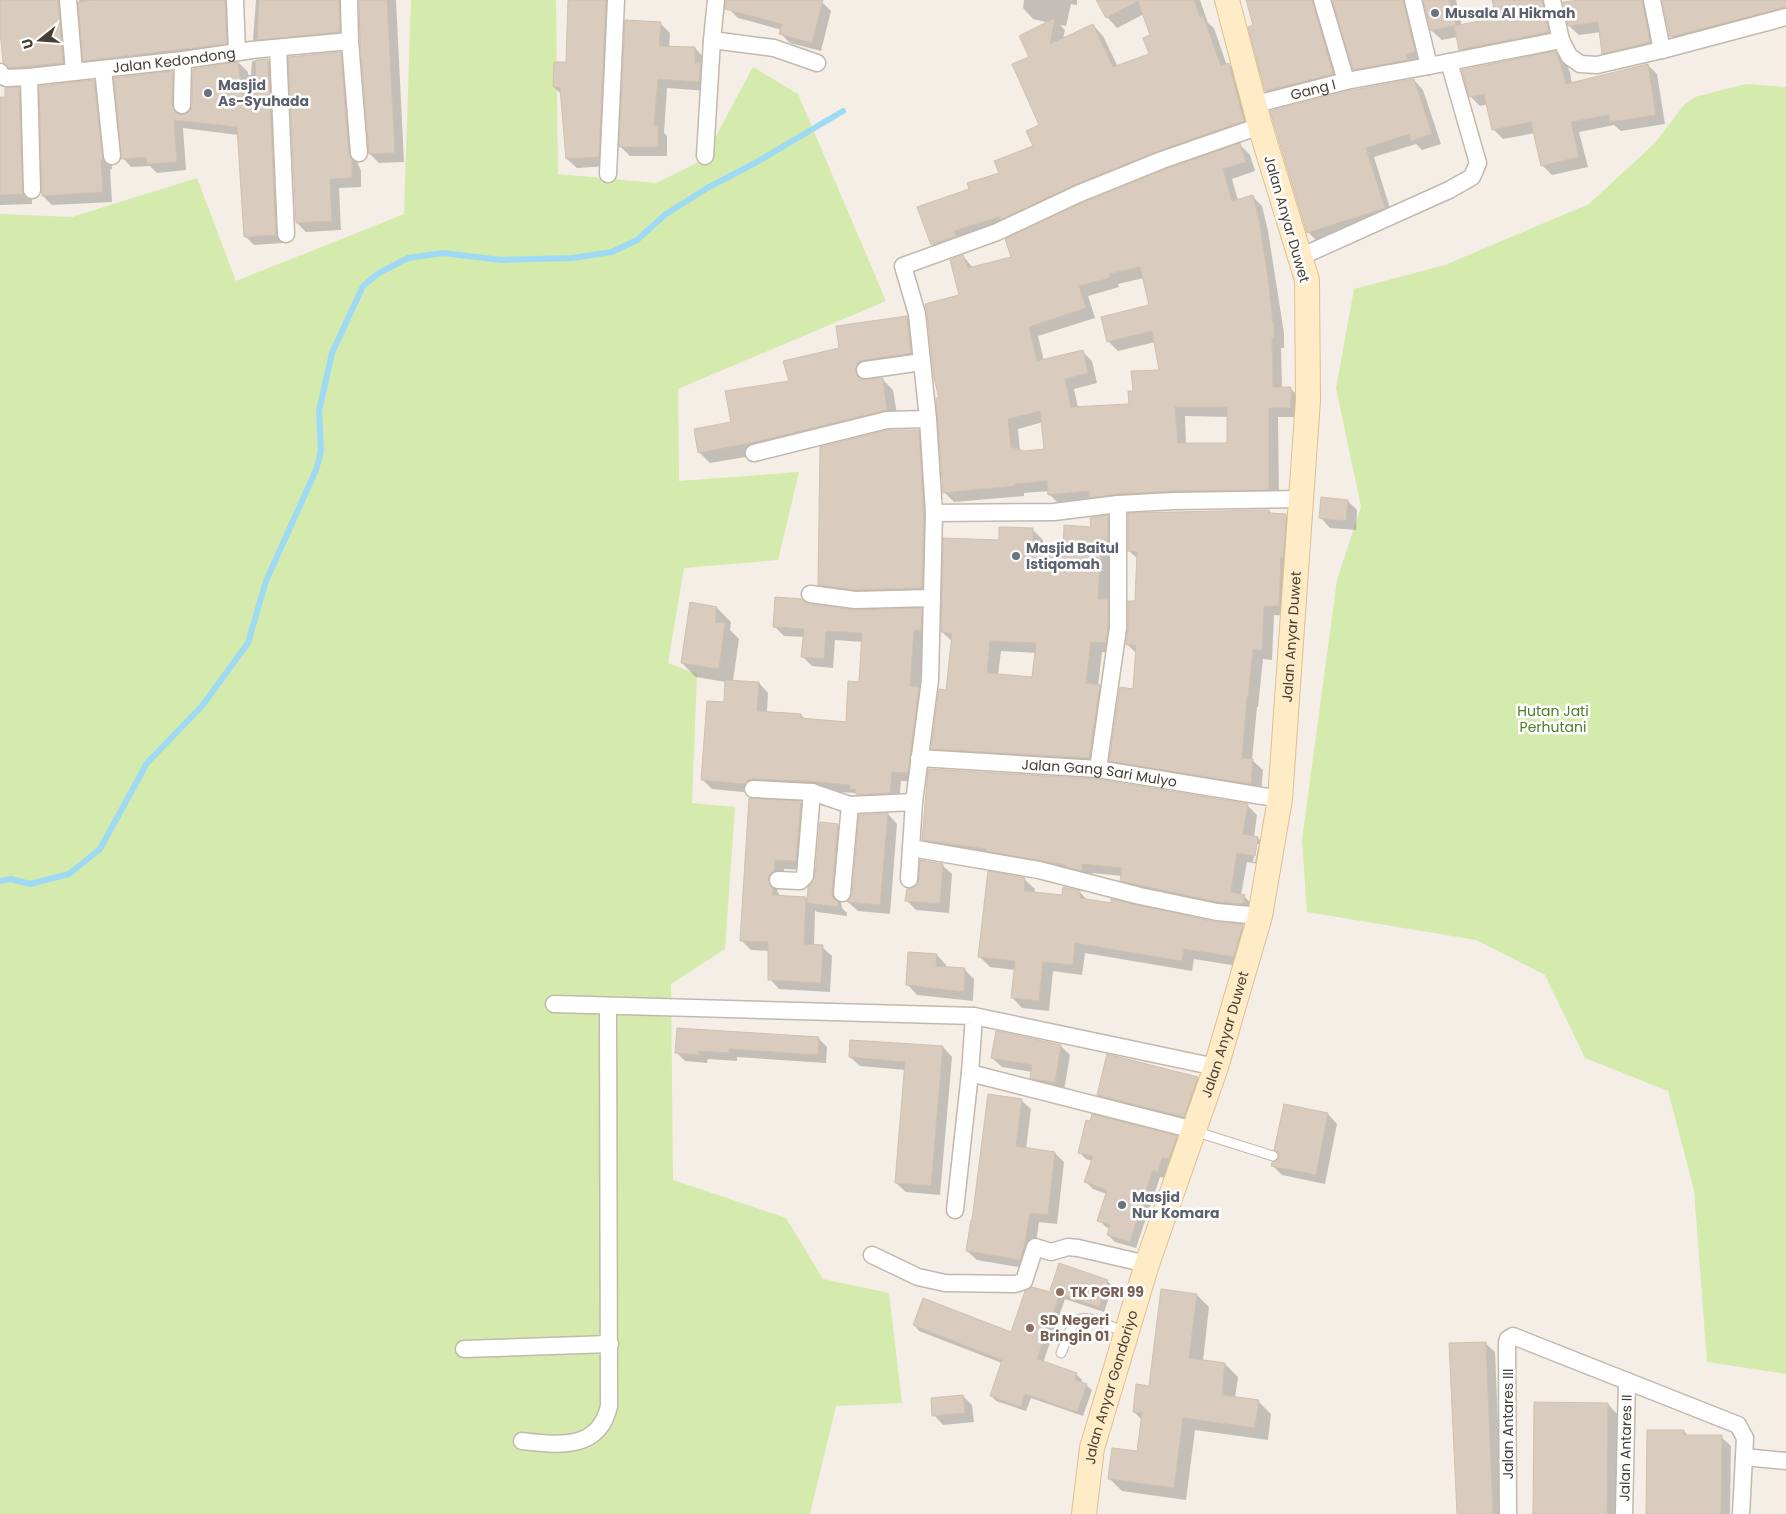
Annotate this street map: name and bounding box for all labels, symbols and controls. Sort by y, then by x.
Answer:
place label: Musala Al Hikmah [1445,3,1575,23]
marker: Musala Al Hikmah [1429,7,1441,19]
north arrow [15,15,65,65]
text: U [17,36,39,51]
street label: Jalan Kedondong [111,43,237,78]
street label: Gang I [1288,74,1338,105]
place label: Masjid As-Syuhada [218,75,309,111]
marker: Masjid As-Syuhada [202,87,214,99]
street label: Jalan Anyar Duwet [1259,153,1315,285]
place label: Masjid Baitul Istiqomah [1026,538,1119,574]
marker: Masjid Baitul Istiqomah [1010,550,1022,562]
street label: Jalan Anyar Duwet [1277,570,1306,703]
park label: Hutan Jati Perhutani [1517,701,1589,737]
street label: Jalan Gang Sari Mulyo [1021,754,1179,792]
street label: Jalan Anyar Duwet [1196,969,1253,1100]
place label: Masjid Nur Komara [1132,1187,1219,1223]
marker: Masjid Nur Komara [1116,1199,1128,1211]
place label: TK PGRI 99 [1070,1282,1144,1302]
marker: TK PGRI 99 [1054,1286,1066,1298]
street label: Jalan Anyar Gondoriyo [1080,1308,1143,1466]
place label: SD Negeri Bringin 01 [1040,1310,1109,1346]
marker: SD Negeri Bringin 01 [1024,1322,1036,1334]
street label: Jalan Antares III [1498,1369,1518,1479]
street label: Jalan Antares II [1614,1394,1637,1502]

